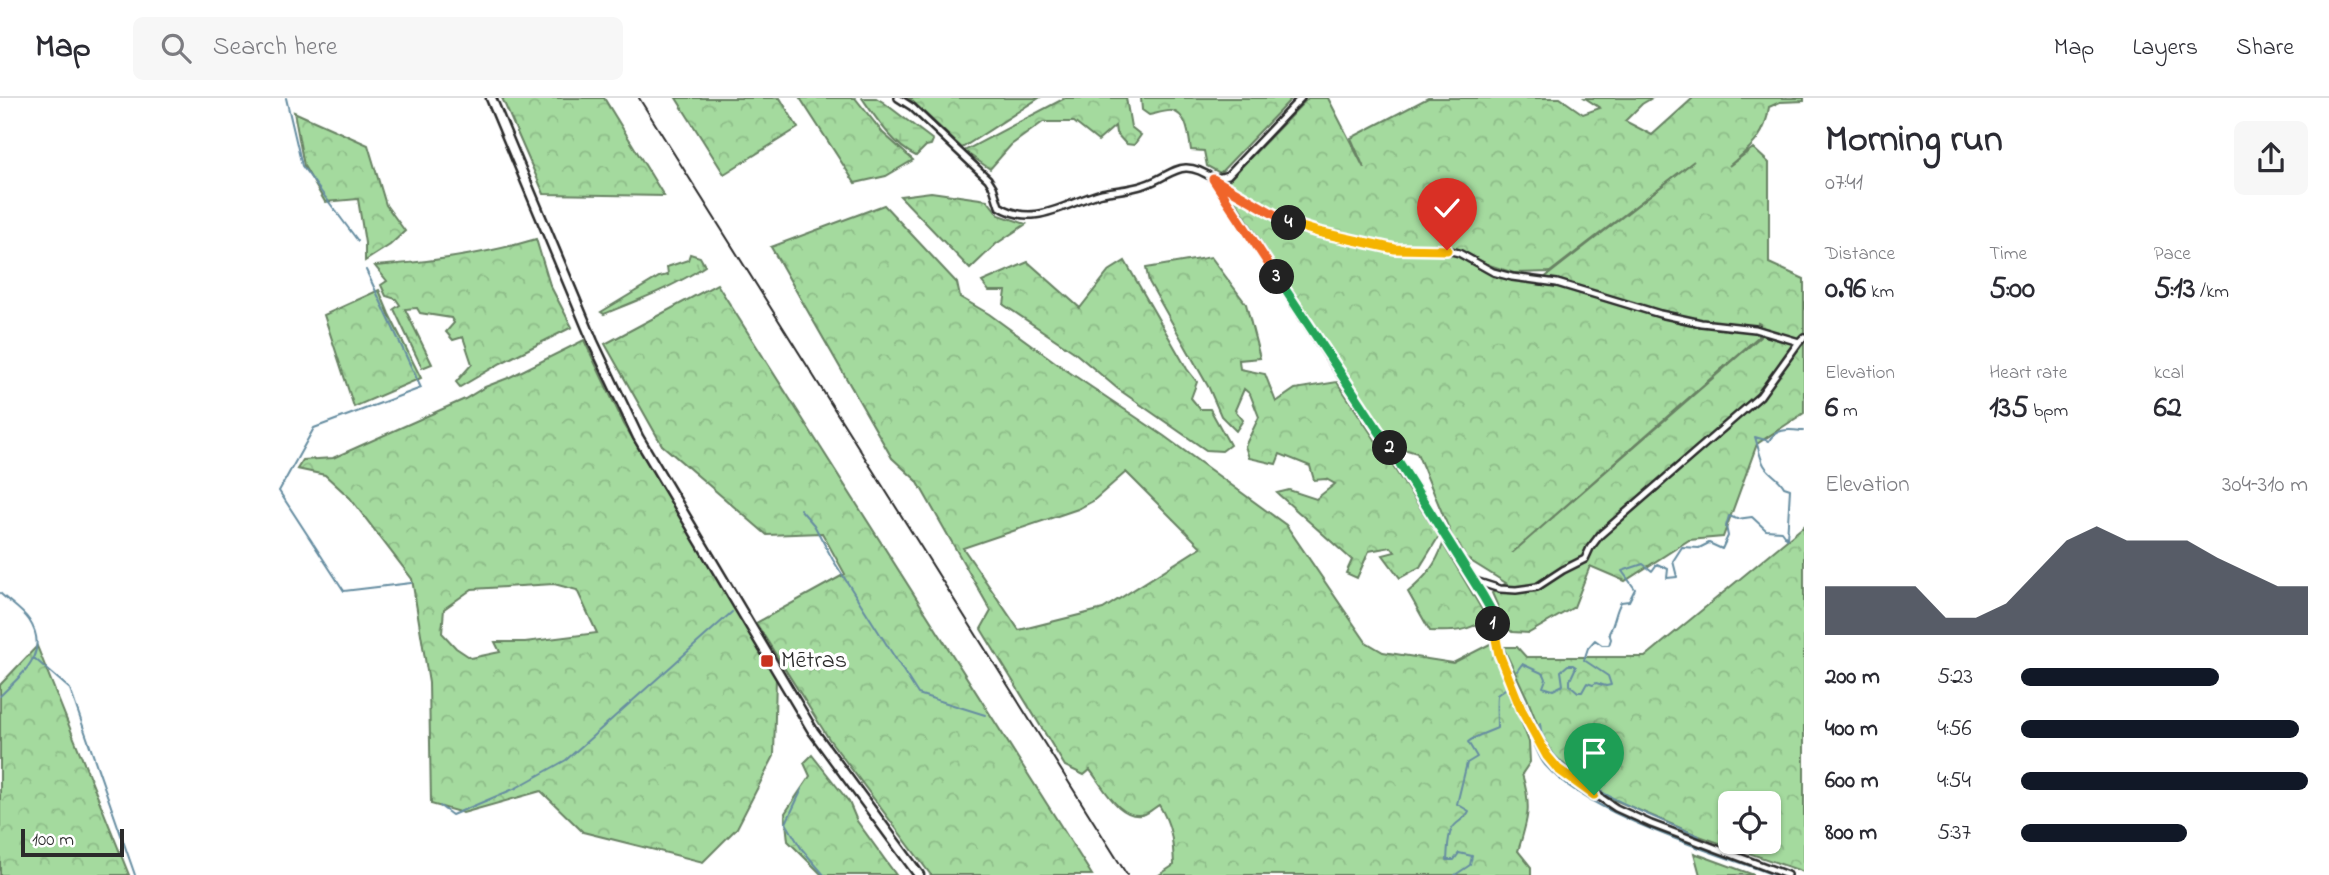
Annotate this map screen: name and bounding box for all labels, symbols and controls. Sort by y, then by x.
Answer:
search box [133,17,623,80]
text: Map [35,24,91,72]
icon: search [157,29,195,67]
text: Search here [213,29,337,67]
text: Map [2054,31,2094,66]
text: Layers [2132,31,2198,66]
text: Share [2236,31,2294,66]
text: Morning run [1825,113,2003,169]
button: share [2234,121,2308,195]
text: 07:41 [1825,167,1863,200]
pin [1417,178,1477,250]
icon: check [1428,189,1466,227]
pin: 4 [1272,206,1306,240]
text: 4 [1285,209,1292,236]
text: Distance [1825,241,1895,268]
text: Time [1989,241,2027,268]
text: Pace [2154,241,2191,268]
pin: 3 [1260,260,1294,294]
text: 3 [1273,263,1280,290]
text: 0.96 [1825,268,1866,312]
text: 5:00 [1989,268,2035,312]
text: 5:13 [2154,268,2195,312]
text: km [1866,279,1894,306]
text: /km [2195,279,2229,306]
text: Elevation [1825,360,1895,387]
text: Heart rate [1989,360,2067,387]
text: kcal [2154,360,2184,387]
text: 6 [1825,387,1838,431]
text: 135 [1989,387,2028,431]
text: 62 [2154,387,2182,431]
text: m [1838,398,1858,425]
text: bpm [2028,398,2068,425]
pin: 2 [1372,430,1408,466]
text: 2 [1385,434,1394,461]
text: Elevation [1825,469,1910,502]
text: 304–310 m [2222,469,2308,502]
pin: 1 [1476,606,1510,642]
text: 1 [1489,610,1496,637]
place label: Mētras [781,644,847,679]
marker: Mētras [759,653,775,669]
text: 200 m [1825,661,1880,694]
text: 5:23 [1937,661,1973,694]
text: 400 m [1825,713,1878,746]
text: 4:56 [1937,713,1972,746]
pin [1564,723,1624,795]
icon: arrive [1575,734,1613,772]
text: 600 m [1825,765,1879,798]
text: 4:54 [1937,765,1971,798]
map controls [1718,791,1781,854]
button: locate [1718,791,1781,854]
text: 800 m [1825,817,1877,850]
text: 5:37 [1937,817,1971,850]
scale bar [21,826,124,858]
text: 100 m [32,827,74,854]

